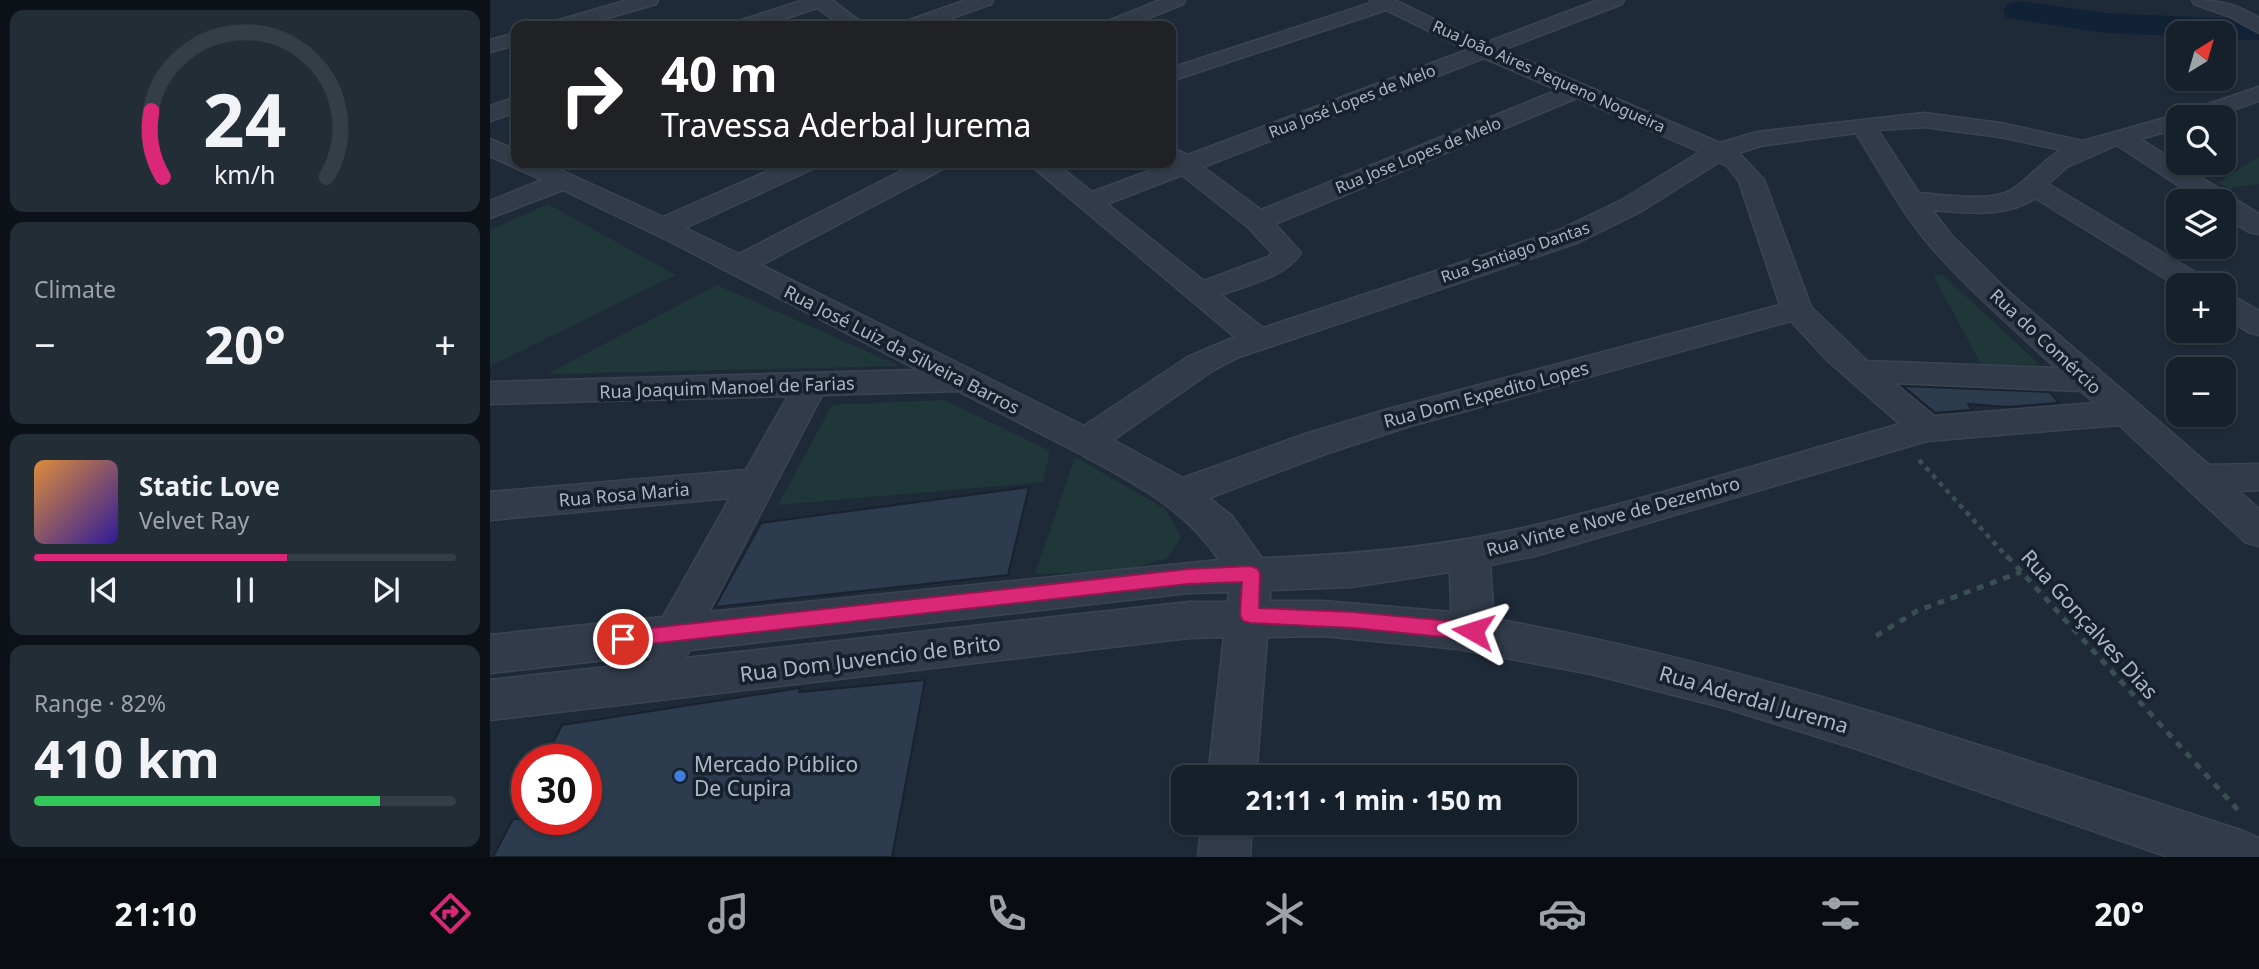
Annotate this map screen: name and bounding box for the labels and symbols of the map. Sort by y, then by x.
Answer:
street label: Rua João Aires Pequeno Nogueira [1429,15,1669,137]
north arrow [2166,21,2236,91]
street label: Rua José Lopes de Melo [1265,59,1439,143]
street label: Rua Jose Lopes de Melo [1332,112,1504,198]
street label: Rua Santiago Dantas [1438,216,1592,288]
street label: Rua José Luiz da Silveira Barros [780,279,1024,419]
street label: Rua do Comércio [1985,283,2107,399]
street label: Rua Dom Expedito Lopes [1381,355,1591,433]
street label: Rua Joaquim Manoel de Farias [599,371,855,403]
street label: Rua Vinte e Nove de Dezembro [1484,471,1742,561]
street label: Rua Rosa Maria [558,476,690,512]
street label: Rua Gonçalves Dias [2015,543,2165,705]
position arrow [1436,594,1510,668]
pin [593,609,653,669]
street label: Rua Dom Juvencio de Brito [738,628,1002,688]
street label: Rua Aderdal Jurema [1656,659,1852,739]
speed limit sign: 30 [511,744,602,835]
place label: Mercado Público De Cupira [694,750,858,802]
marker: Mercado Público De Cupira [672,768,688,784]

